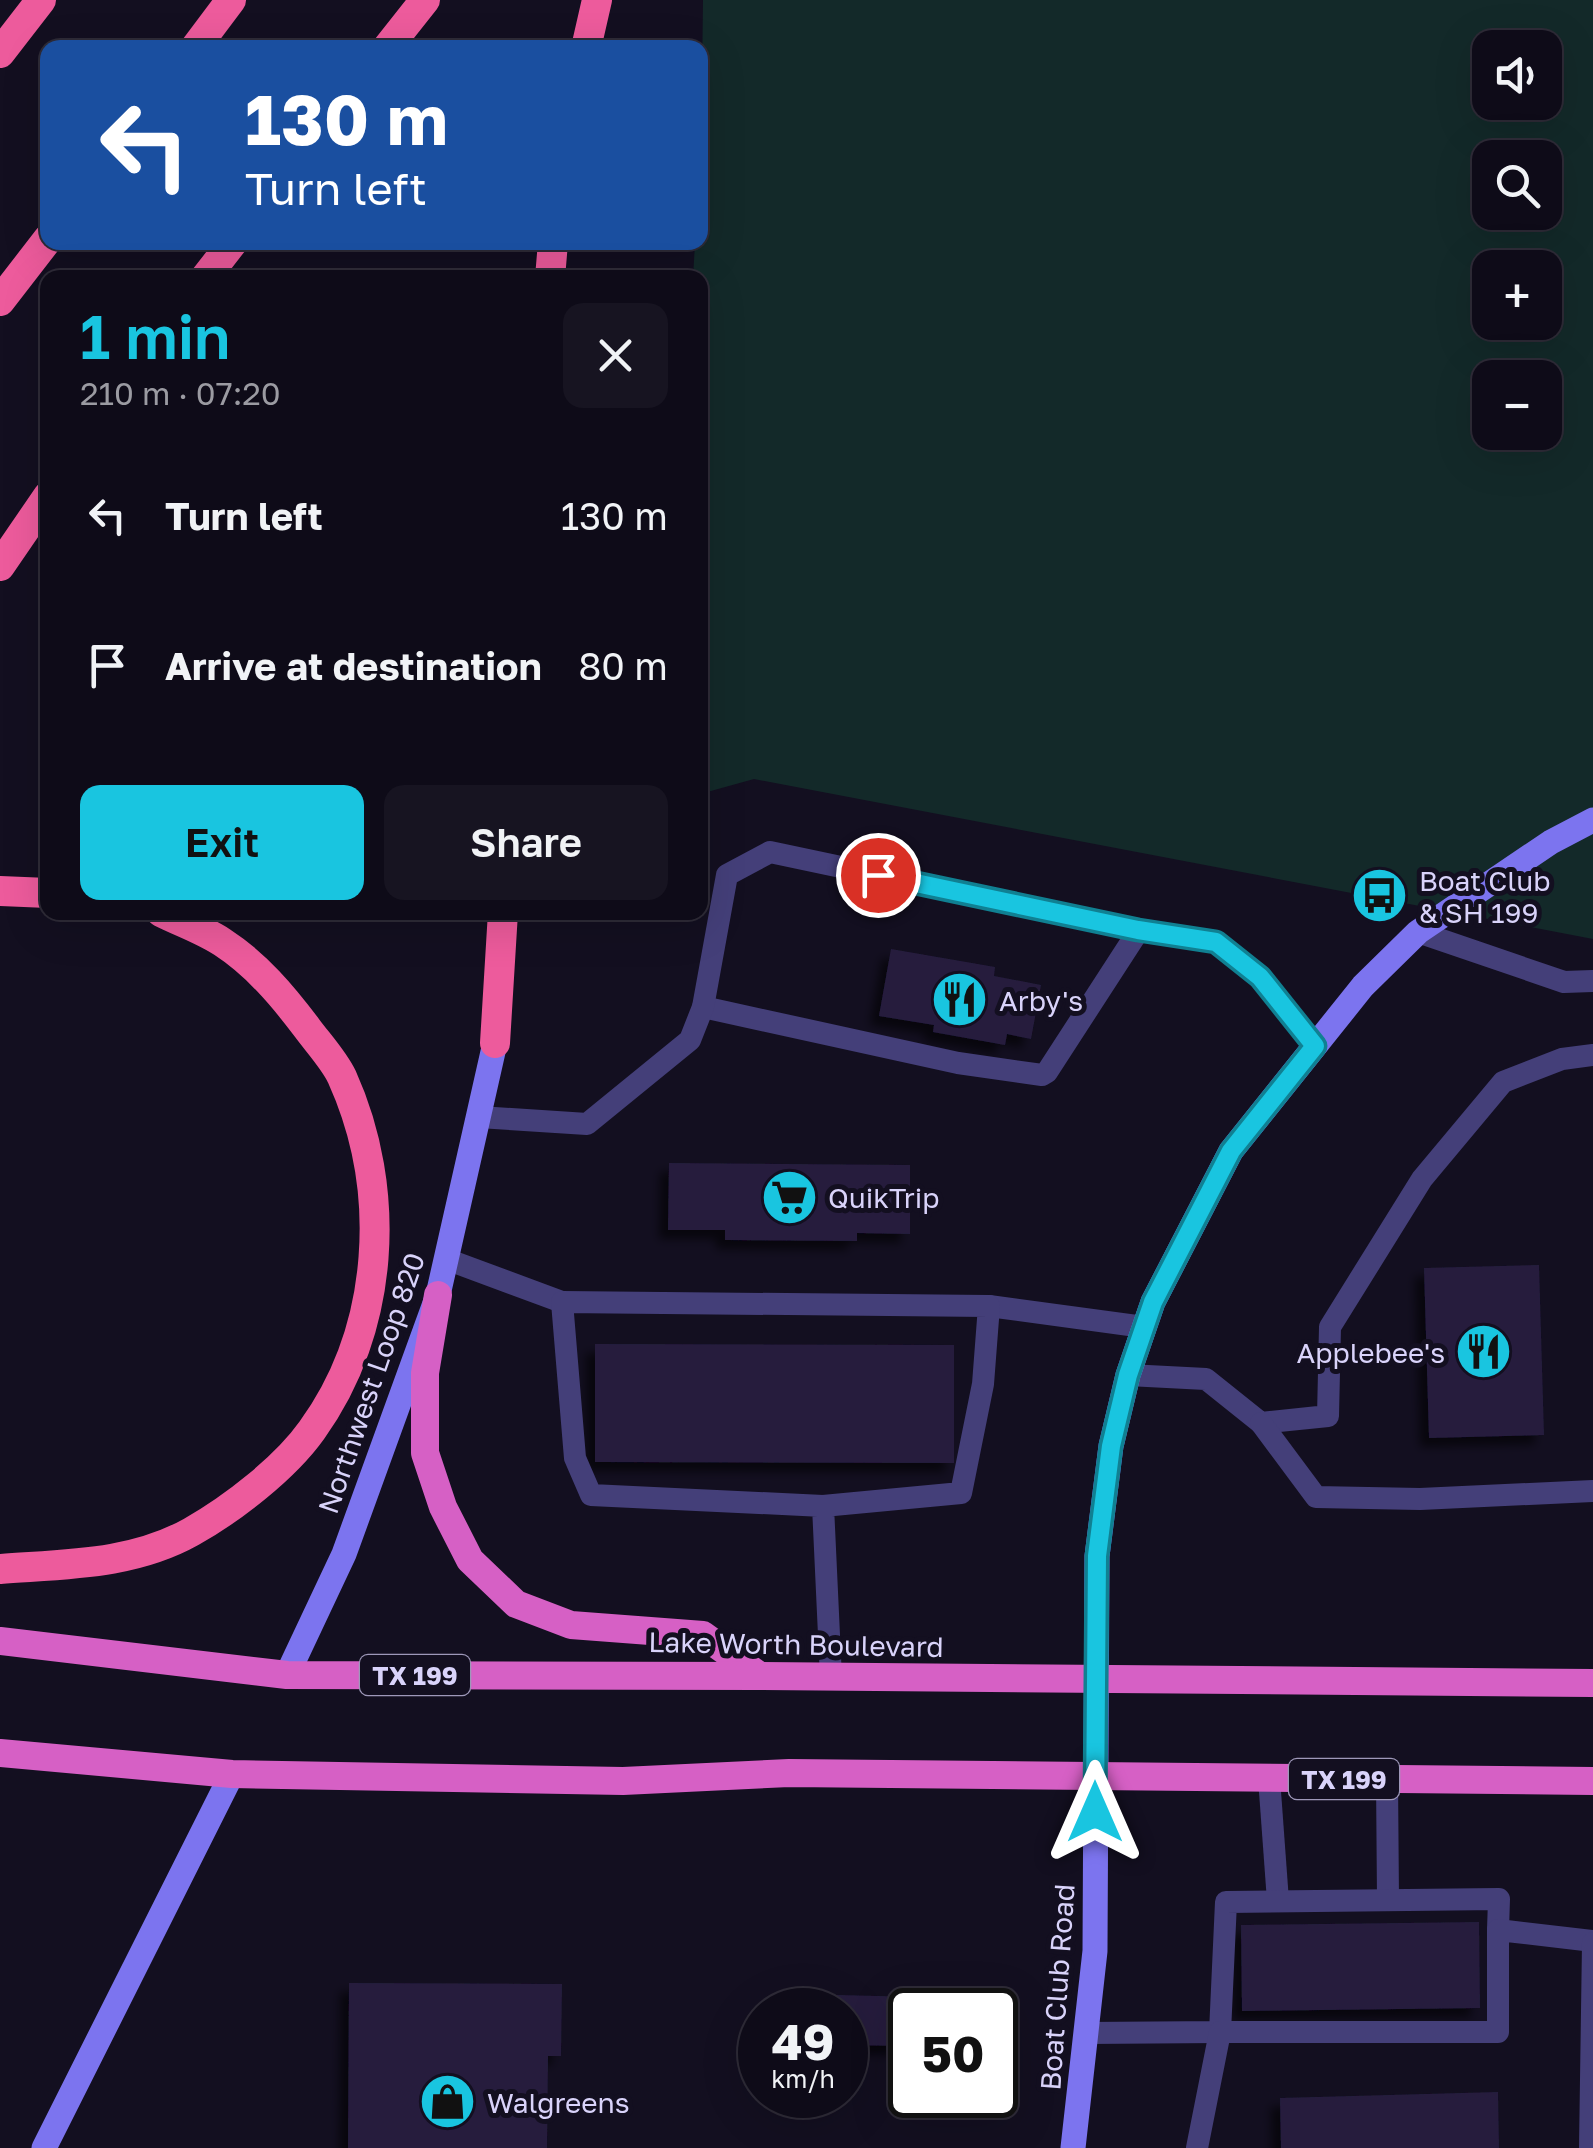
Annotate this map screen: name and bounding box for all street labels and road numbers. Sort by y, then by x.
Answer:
street label: Northwest Loop 820 [311,1248,431,1518]
street label: Lake Worth Boulevard [648,1625,944,1663]
road number: TX 199 [360,1655,470,1695]
road number: TX 199 [1289,1759,1399,1799]
street label: Boat Club Road [1033,1883,1081,2091]

